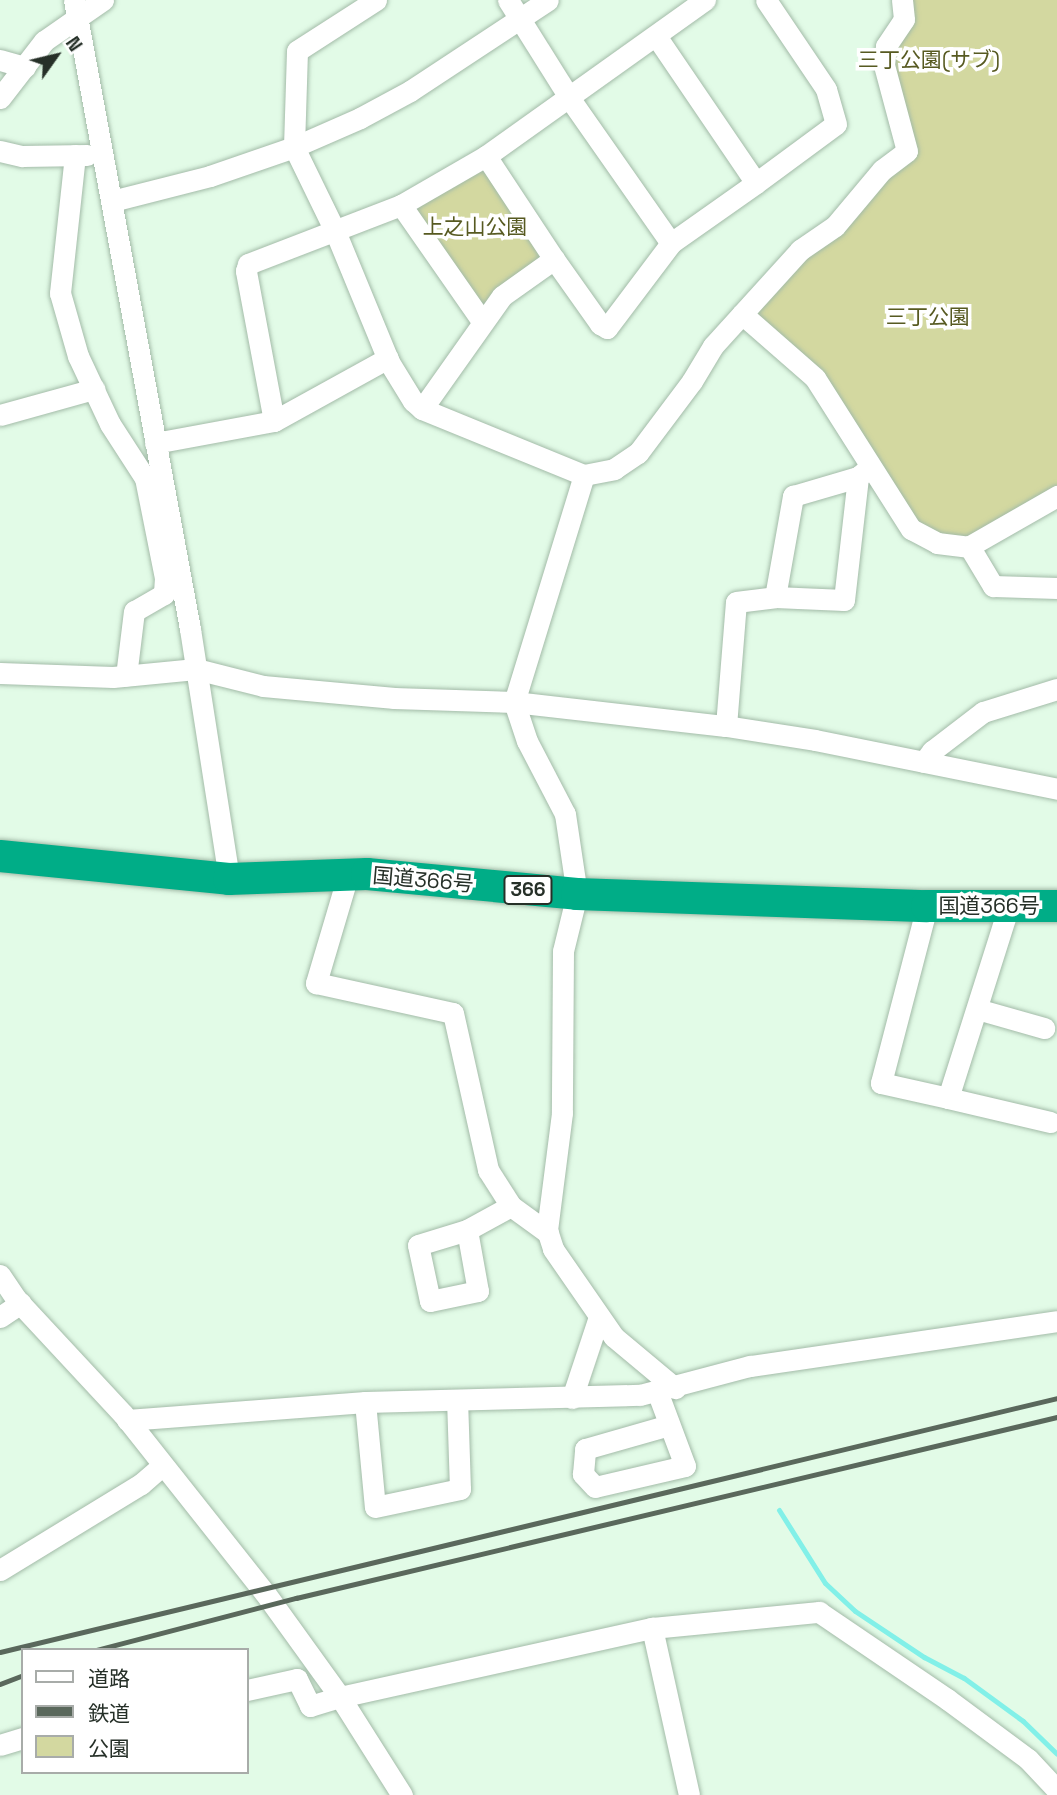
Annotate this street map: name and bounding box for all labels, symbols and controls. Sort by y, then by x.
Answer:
north arrow [21,21,91,91]
text: N [60,32,88,56]
park label: 三丁公園(サブ) [858,47,1000,73]
park label: 上之山公園 [423,214,527,240]
park label: 三丁公園 [886,304,970,330]
street label: 国道366号 [371,863,475,897]
road number: 366 [502,874,554,906]
street label: 国道366号 [938,893,1040,919]
legend [21,1648,248,1774]
text: 道路 [88,1665,130,1692]
text: 鉄道 [88,1700,130,1727]
text: 公園 [88,1735,130,1762]

